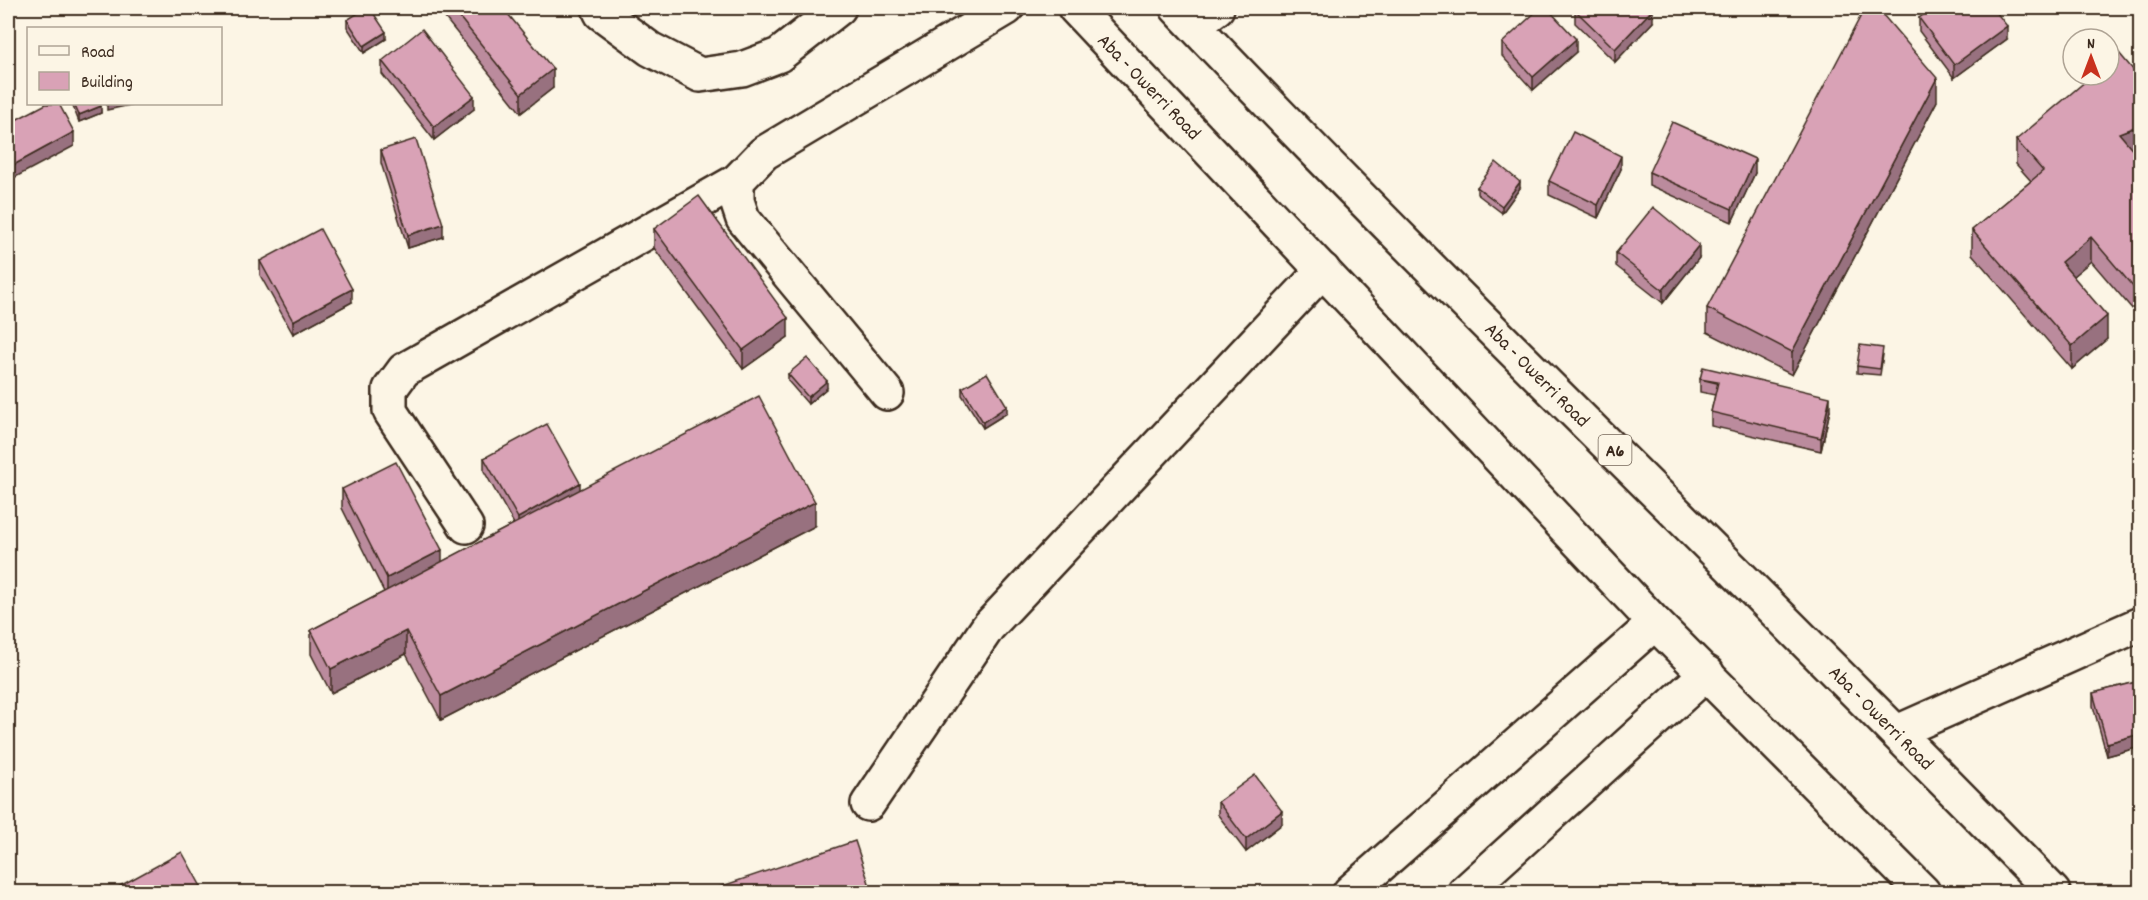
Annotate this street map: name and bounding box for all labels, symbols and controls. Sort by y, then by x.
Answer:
legend [27,27,222,105]
north arrow [2061,27,2121,87]
street label: Aba - Owerri Road [1090,29,1206,148]
text: N [2087,33,2095,56]
text: Road [81,41,115,66]
text: Building [81,71,133,96]
street label: Aba - Owerri Road [1477,317,1595,435]
road number: A6 [1598,435,1632,465]
street label: Aba - Owerri Road [1821,660,1939,778]

